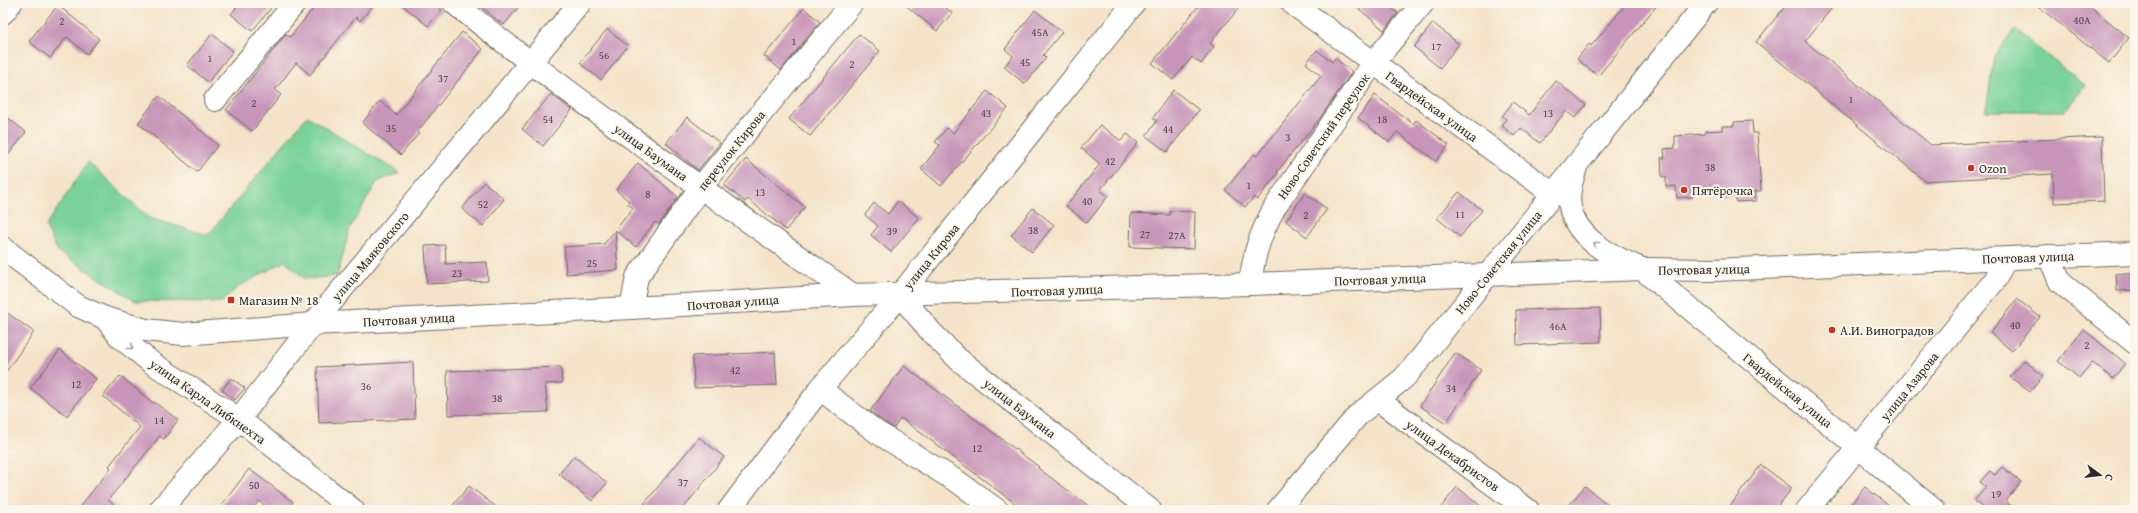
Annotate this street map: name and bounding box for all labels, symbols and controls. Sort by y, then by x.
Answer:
house number: 40А [2073,12,2091,28]
house number: 2 [59,13,65,29]
house number: 45А [1031,24,1049,40]
house number: 1 [791,33,797,49]
house number: 17 [1431,38,1441,54]
house number: 56 [599,47,609,63]
house number: 1 [207,50,213,66]
house number: 45 [1020,54,1030,70]
house number: 2 [849,56,855,72]
street label: Гвардейская улица [1382,66,1482,147]
street label: Ново-Советский переулок [1273,69,1374,203]
house number: 37 [438,70,448,86]
house number: 1 [1848,91,1854,107]
house number: 2 [251,95,257,111]
street label: переулок Кирова [693,105,770,195]
house number: 43 [981,105,991,121]
house number: 13 [1543,105,1553,121]
house number: 54 [543,111,553,127]
house number: 18 [1377,111,1387,127]
street label: улица Баумана [609,118,692,186]
house number: 35 [386,120,396,136]
house number: 44 [1163,121,1173,137]
house number: 3 [1285,129,1291,145]
house number: 42 [1105,153,1115,169]
house number: 38 [1705,159,1715,175]
place label: Ozon [1979,159,2007,178]
marker: Ozon [1966,163,1976,173]
house number: 1 [1246,177,1252,193]
place label: Пятёрочка [1692,181,1754,200]
house number: 13 [755,184,765,200]
marker: Пятёрочка [1679,185,1689,195]
house number: 8 [645,186,651,202]
house number: 40 [1082,193,1092,209]
house number: 52 [478,196,488,212]
street label: Ново-Советская улица [1451,206,1547,318]
house number: 11 [1455,206,1465,222]
street label: улица Маяковского [326,207,414,306]
house number: 2 [1303,207,1309,223]
street label: улица Кирова [898,219,964,294]
house number: 38 [1028,222,1038,238]
house number: 39 [887,223,897,239]
house number: 27 [1140,226,1150,242]
house number: 27А [1168,227,1186,243]
one-way arrow [1593,242,1600,249]
street label: Почтовая улица [1982,246,2075,269]
house number: 25 [587,255,597,271]
street label: Почтовая улица [1658,259,1751,280]
house number: 23 [452,265,462,281]
street label: Почтовая улица [1334,268,1427,291]
street label: Почтовая улица [1011,279,1104,302]
street label: Почтовая улица [687,290,780,315]
place label: Магазин № 18 [239,291,319,310]
marker: Магазин № 18 [226,295,236,305]
street label: Почтовая улица [363,308,456,331]
house number: 40 [2010,317,2020,333]
house number: 46А [1549,318,1567,334]
place label: А.И. Виноградов [1840,321,1934,340]
marker: А.И. Виноградов [1827,325,1837,335]
house number: 2 [2084,337,2090,353]
one-way arrow [127,342,134,349]
street label: улица Азарова [1875,347,1944,426]
street label: Гвардейская улица [1739,348,1837,433]
street label: улица Карла Либкнехта [145,354,270,449]
house number: 42 [730,362,740,378]
street label: улица Баумана [979,373,1061,443]
house number: 12 [71,376,81,392]
house number: 36 [361,378,371,394]
house number: 34 [1446,380,1456,396]
house number: 38 [492,390,502,406]
house number: 14 [154,412,164,428]
street label: улица Декабристов [1401,414,1504,496]
house number: 12 [972,440,982,456]
north arrow [2080,455,2120,495]
text: С [2101,473,2118,483]
house number: 37 [678,474,688,490]
house number: 50 [249,477,259,493]
house number: 19 [1991,486,2001,502]

